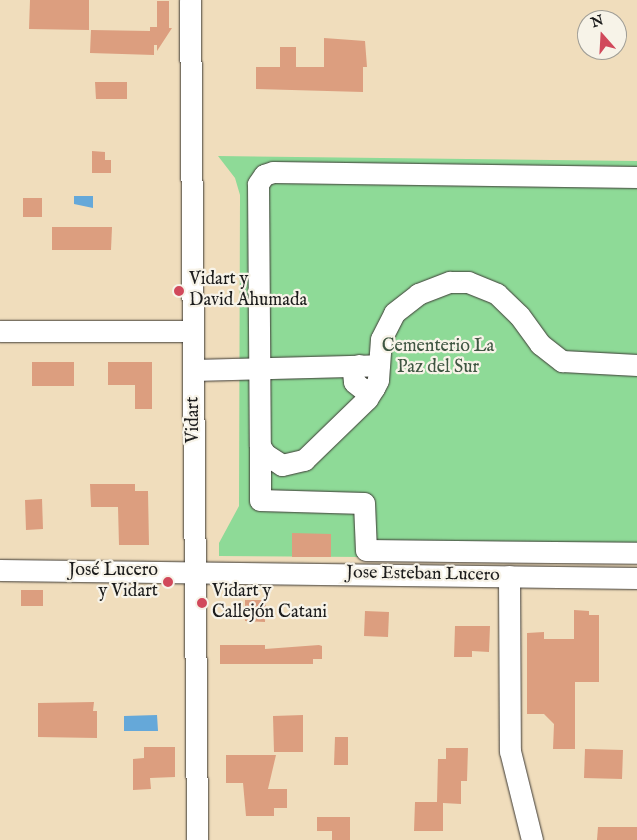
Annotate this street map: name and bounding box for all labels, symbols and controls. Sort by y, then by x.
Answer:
north arrow [577,10,627,60]
text: N [589,11,606,32]
place label: Vidart y David Ahumada [189,270,307,312]
marker: Vidart y David Ahumada [173,285,185,297]
park label: Cementerio La Paz del Sur [382,337,494,379]
street label: Vidart [183,397,205,443]
place label: José Lucero y Vidart [68,561,158,604]
street label: Jose Esteban Lucero [346,563,500,587]
marker: José Lucero y Vidart [162,576,174,588]
place label: Vidart y Callejón Catani [212,582,327,624]
marker: Vidart y Callejón Catani [196,597,208,609]

